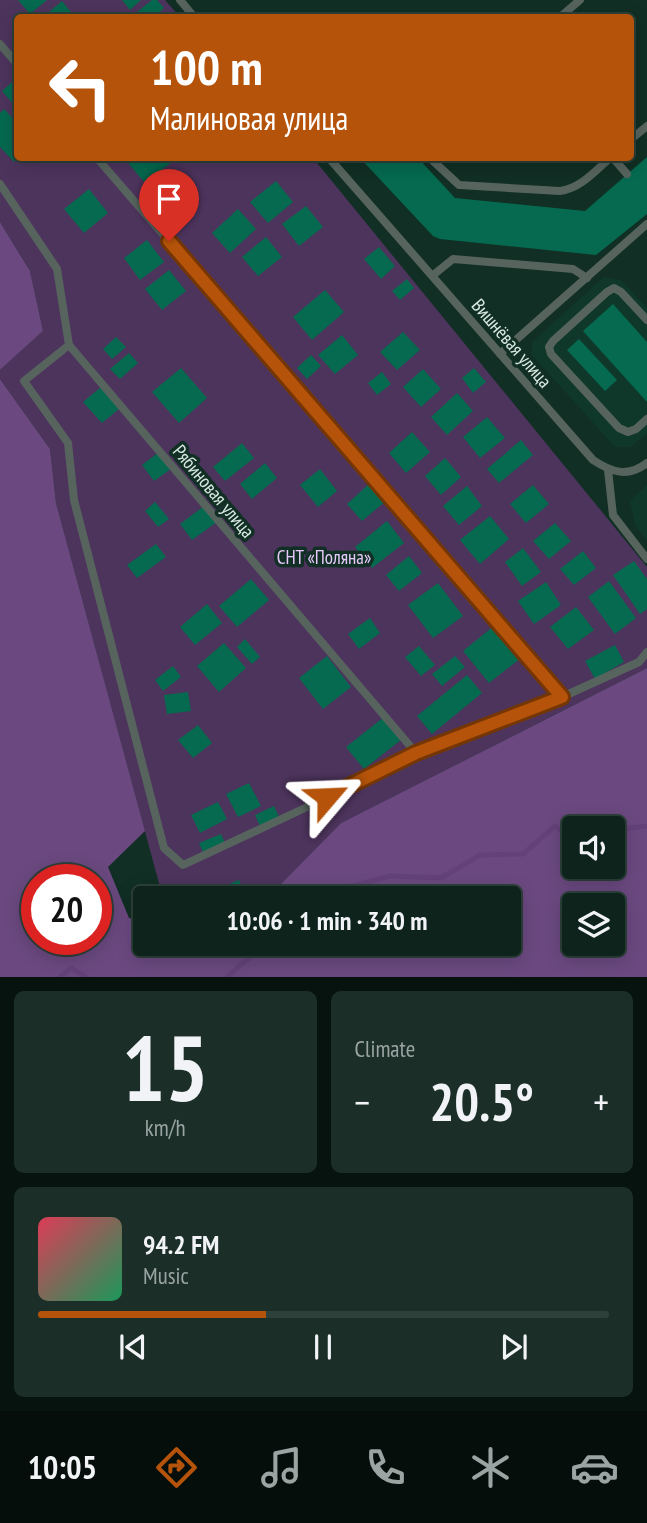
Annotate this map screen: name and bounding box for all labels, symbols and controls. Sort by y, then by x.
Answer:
text: 100 m [150,35,263,99]
icon: left [35,42,126,133]
text: Малиновая улица [150,97,348,139]
pin [139,169,199,241]
icon: arrive [150,180,188,218]
street label: Вишнёвая улица [467,294,557,392]
street label: Рябиновая улица [168,439,260,543]
park label: СНТ «Поляна» [277,545,371,569]
position arrow [290,760,364,834]
map controls [562,816,625,956]
button: sound [562,816,625,879]
speed limit sign: 20 [21,864,112,955]
button: layers [562,893,625,956]
text: 10:06 · 1 min · 340 m [227,904,427,937]
text: 15 [122,1008,209,1126]
text: Climate [355,1034,415,1063]
text: 20.5° [429,1068,534,1135]
text: − [355,1077,370,1126]
text: + [593,1077,609,1126]
text: km/h [145,1113,186,1142]
text: 94.2 FM [143,1228,219,1261]
text: Music [143,1261,189,1290]
icon: previous [114,1328,152,1366]
icon: pause [304,1328,342,1366]
icon: next [495,1328,533,1366]
icon: directions [152,1443,201,1492]
icon: music [257,1443,306,1492]
icon: phone [361,1443,410,1492]
icon: climate [466,1443,515,1492]
icon: car [570,1443,619,1492]
text: 10:05 [28,1446,97,1488]

